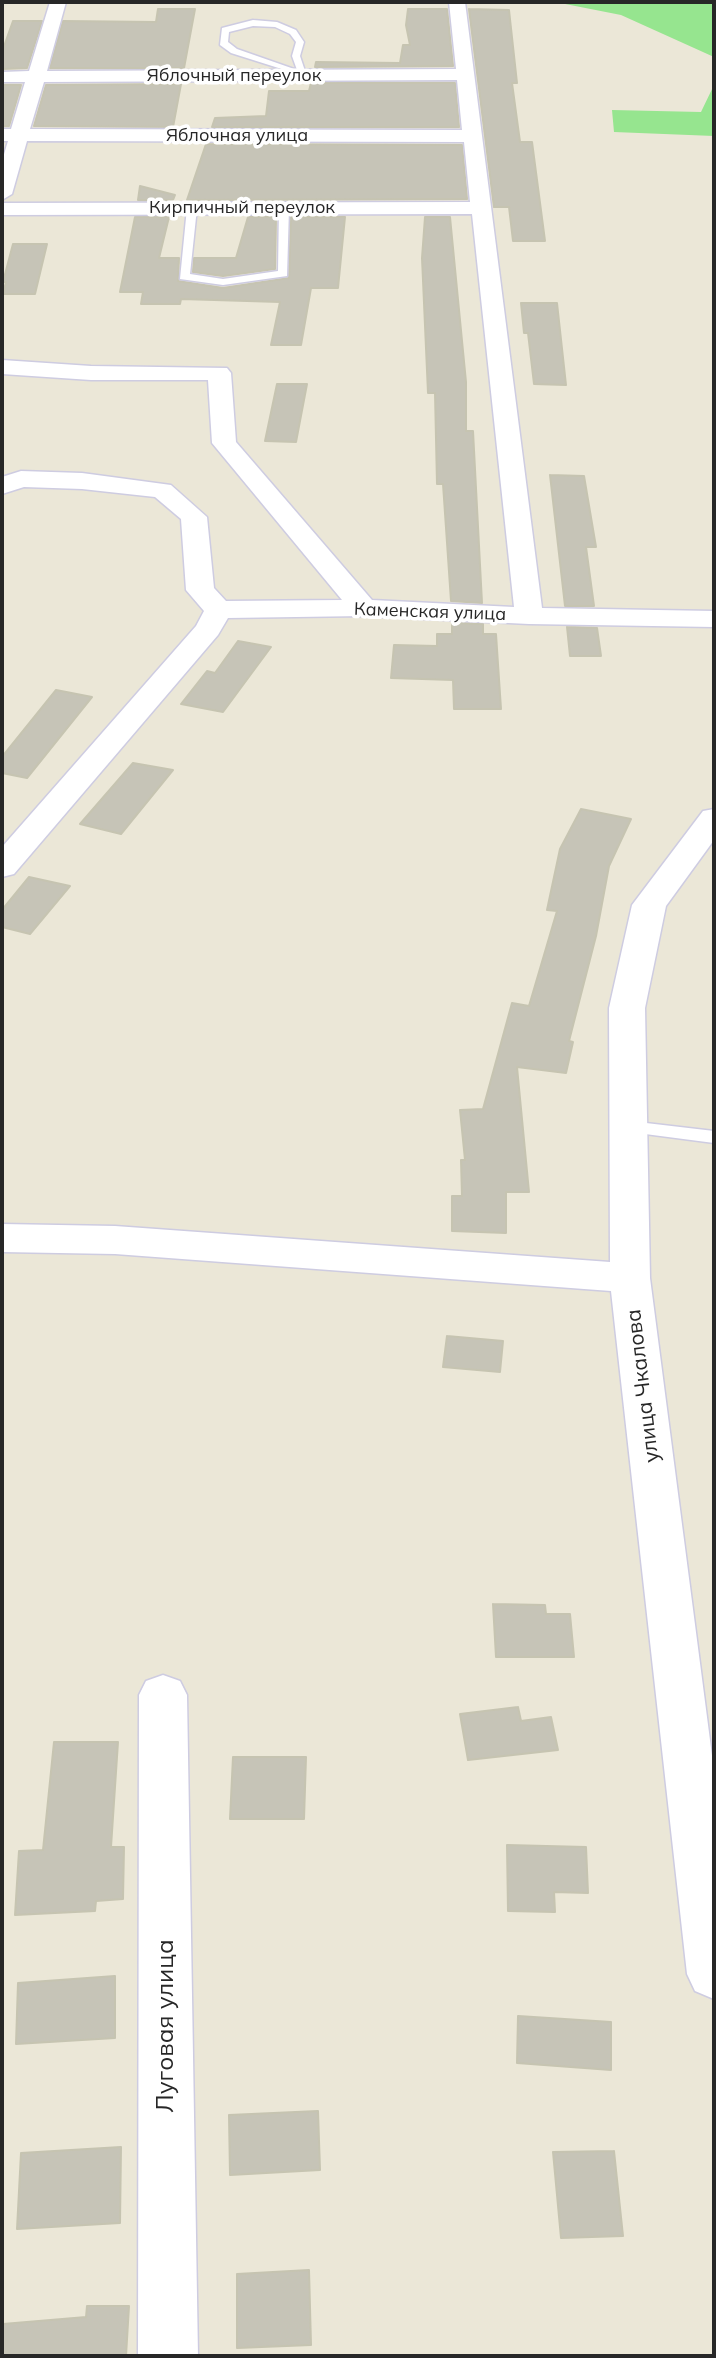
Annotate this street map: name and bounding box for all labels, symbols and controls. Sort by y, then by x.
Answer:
street label: Яблочный переулок [147,65,321,87]
street label: Яблочная улица [166,125,308,147]
street label: Кирпичный переулок [149,197,335,219]
street label: Каменская улица [353,599,507,625]
street label: улица Чкалова [621,1308,665,1464]
street label: Луговая улица [152,1939,180,2113]

